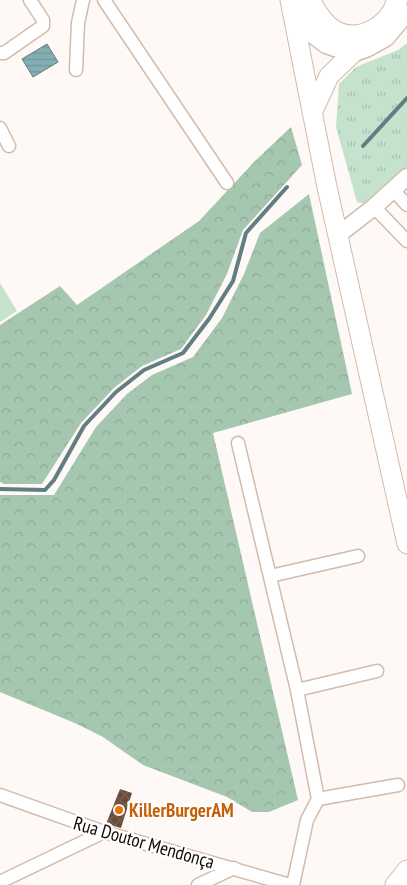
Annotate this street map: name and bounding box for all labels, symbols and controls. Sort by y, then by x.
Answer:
place label: KillerBurgerAM [129,798,234,822]
marker: KillerBurgerAM [113,804,125,816]
street label: Rua Doutor Mendonça [71,810,217,874]

